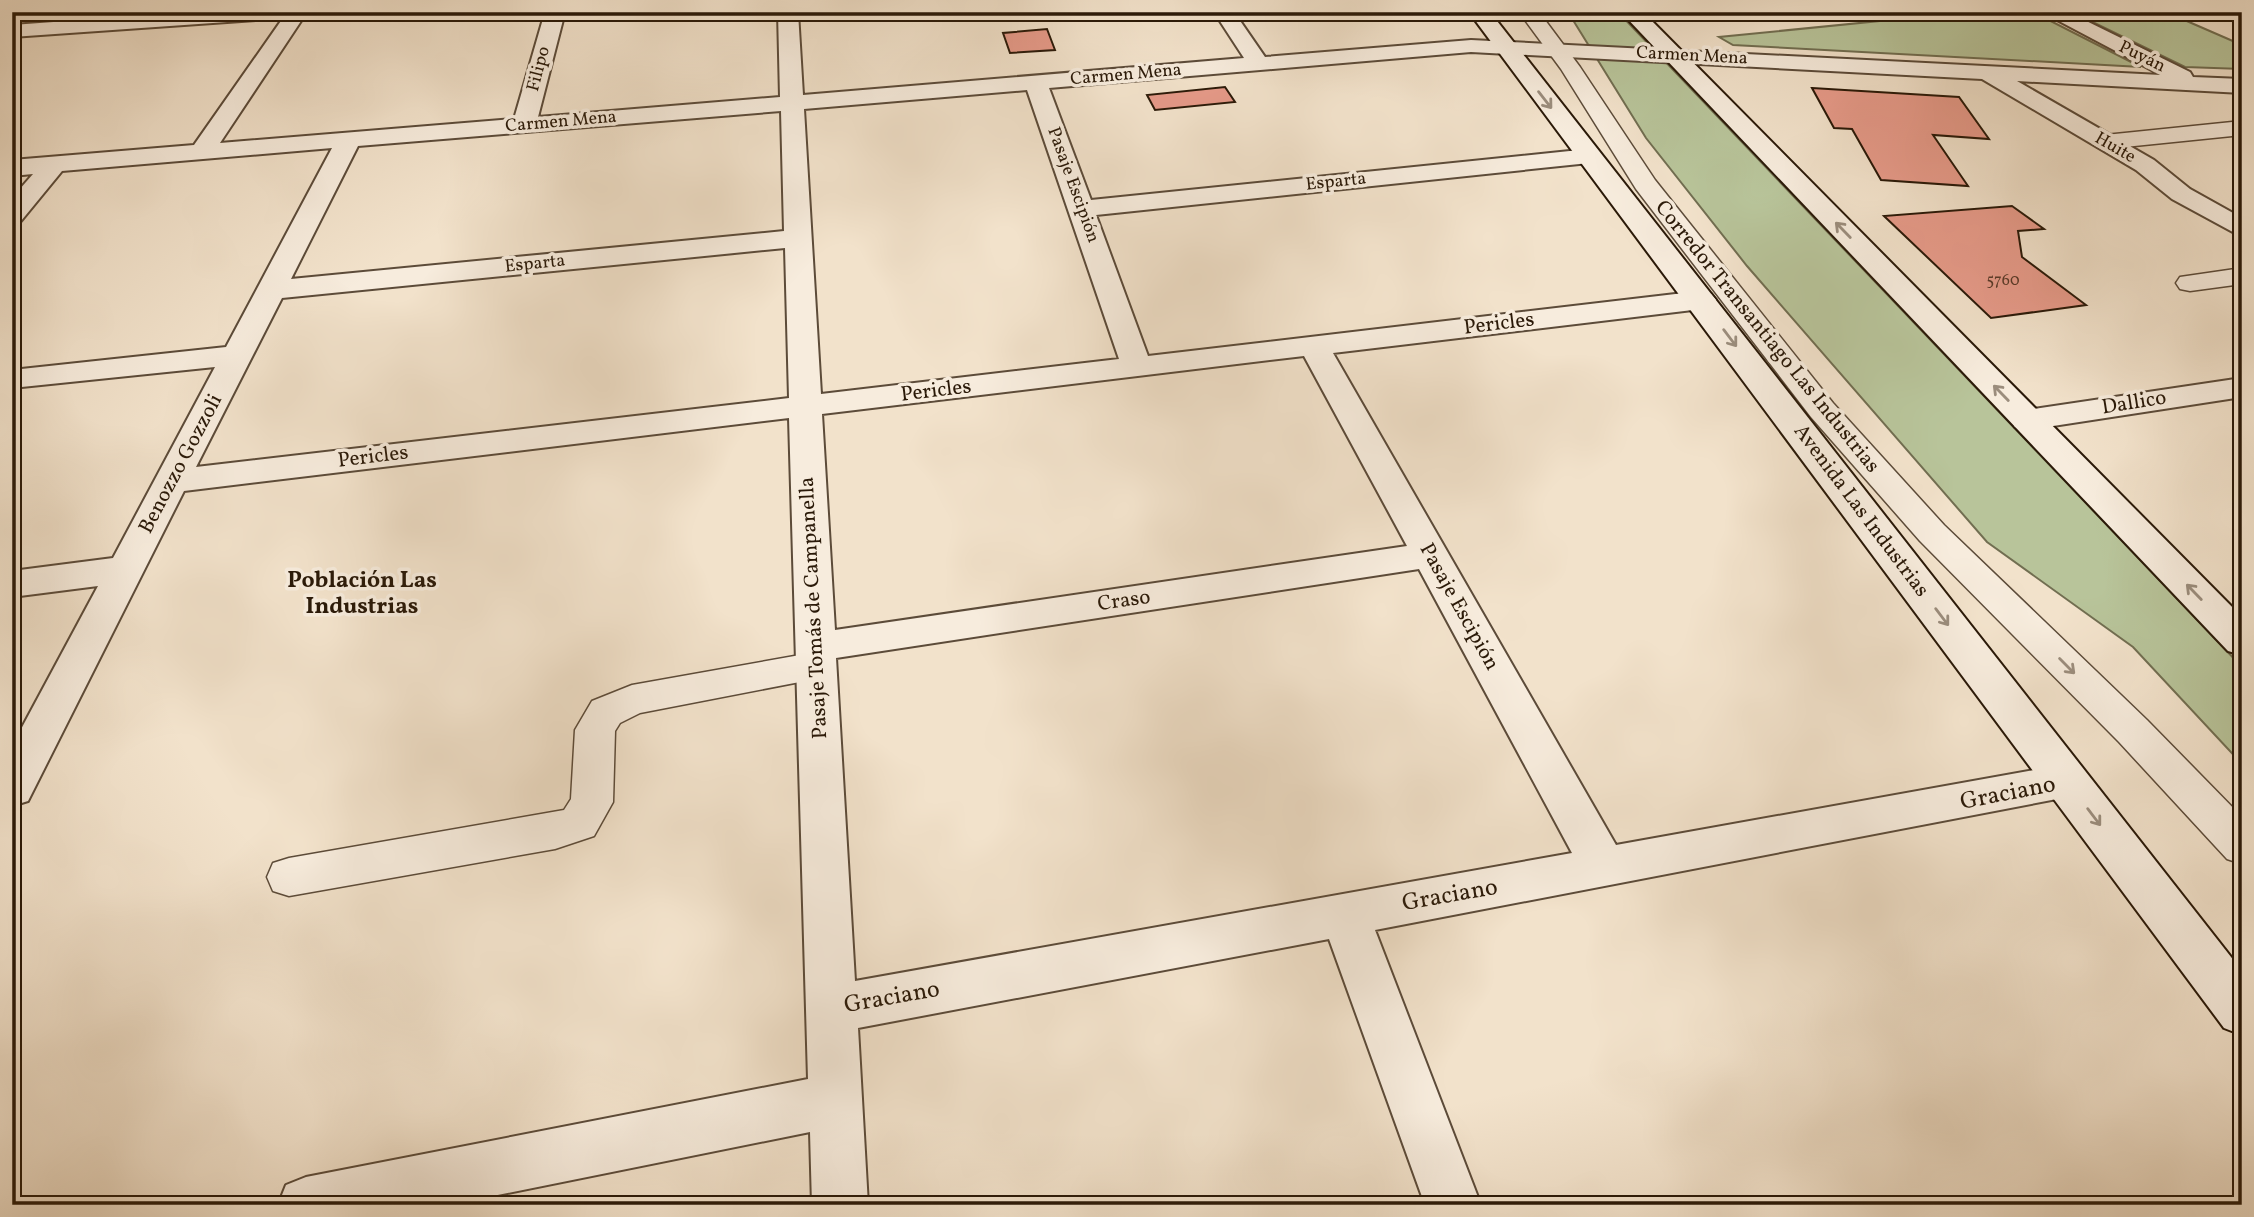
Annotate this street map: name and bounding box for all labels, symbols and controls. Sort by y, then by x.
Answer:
street label: Puyán [2114,35,2170,79]
street label: Carmen Mena [1636,41,1748,71]
street label: Filipo [521,44,557,94]
street label: Carmen Mena [1069,58,1183,92]
one-way arrow [1538,91,1553,109]
street label: Carmen Mena [504,105,618,139]
street label: Pasaje Escipión [1041,124,1106,247]
street label: Huite [2090,126,2140,170]
street label: Esparta [1305,166,1367,198]
street label: Corredor Transantiago Las Industrias [1648,194,1886,480]
one-way arrow [1834,222,1851,239]
street label: Esparta [504,248,566,280]
house number: 5760 [1986,270,2020,292]
street label: Pericles [1462,305,1536,343]
one-way arrow [1722,329,1737,347]
street label: Pericles [899,372,973,410]
street label: Dallico [2100,384,2168,422]
one-way arrow [1993,385,2010,402]
street label: Benozzo Gozzoli [132,389,230,539]
street label: Avenida Las Industrias [1786,419,1936,603]
street label: Pericles [336,438,410,476]
street label: Pasaje Tomás de Campanella [793,476,835,740]
street label: Pasaje Escipión [1412,538,1506,676]
district label: Población Las Industrias [287,565,437,623]
street label: Craso [1096,583,1152,619]
one-way arrow [2186,583,2203,600]
one-way arrow [1934,607,1949,626]
one-way arrow [2059,658,2076,675]
street label: Graciano [1957,768,2059,820]
one-way arrow [2087,808,2102,826]
street label: Graciano [1400,871,1500,921]
street label: Graciano [842,973,942,1023]

